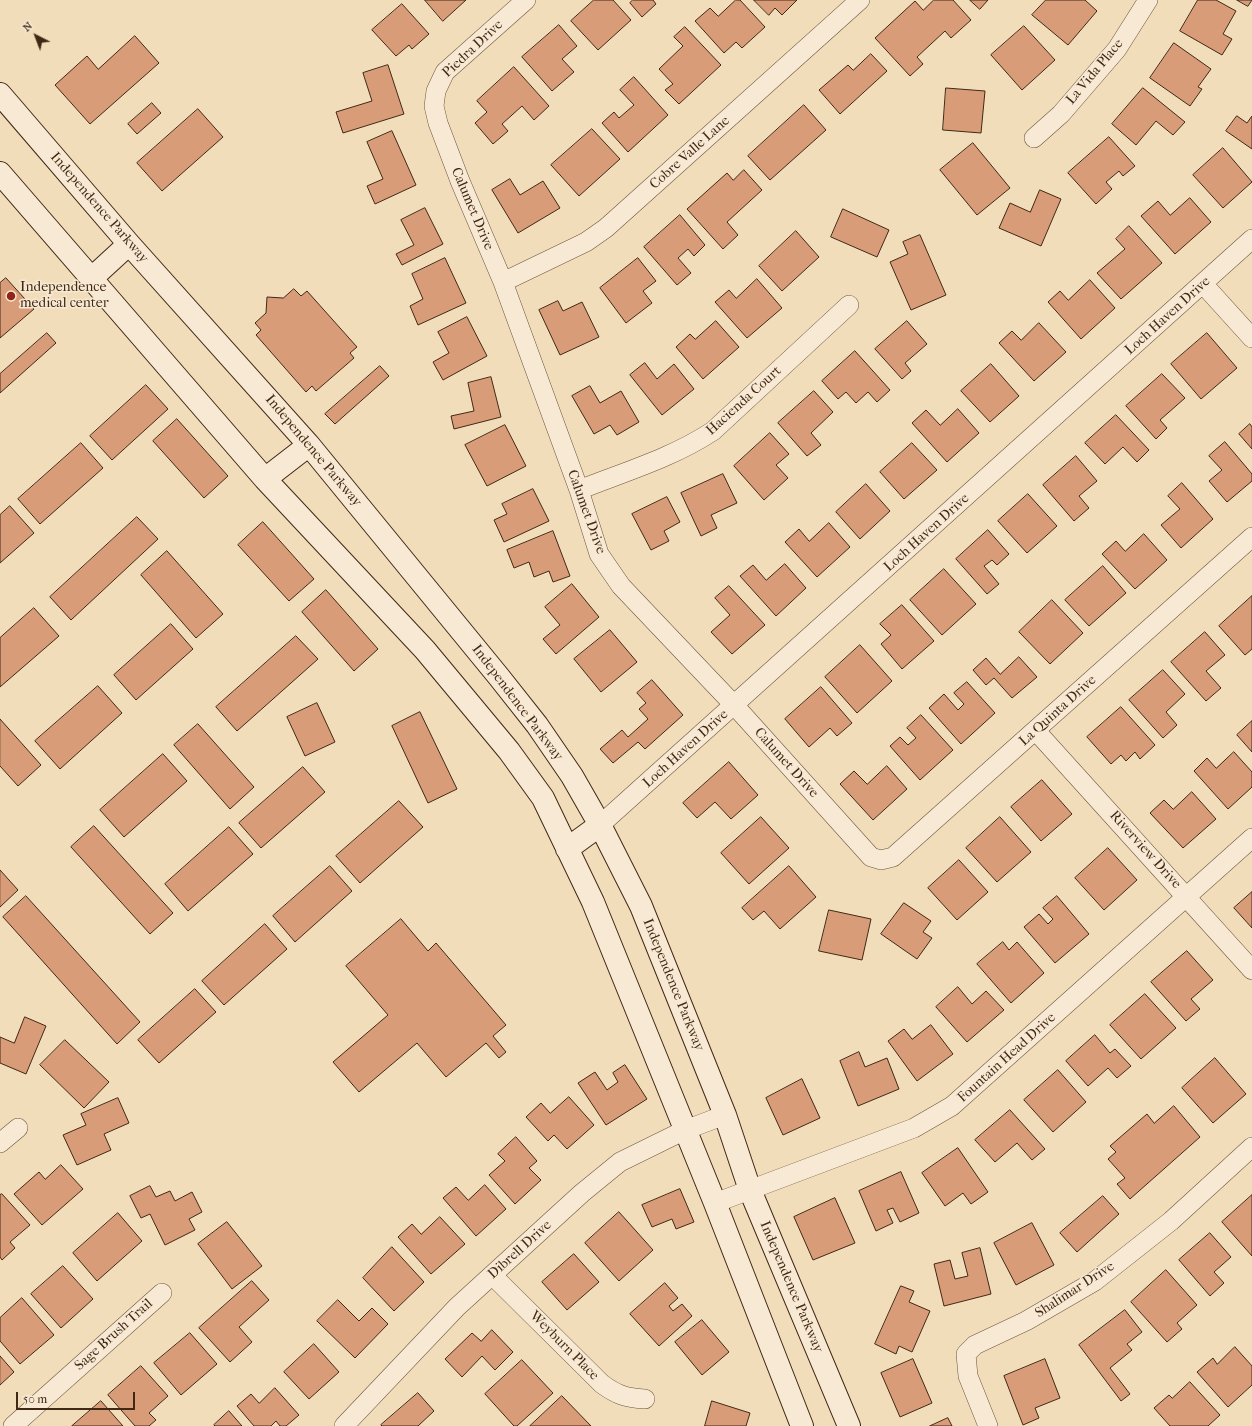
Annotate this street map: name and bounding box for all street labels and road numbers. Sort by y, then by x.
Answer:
street label: Piedra Drive [439,17,507,81]
street label: La Vida Place [1063,36,1127,108]
street label: Cobre Valle Lane [647,113,733,193]
street label: Independence Parkway [46,149,152,267]
street label: Calumet Drive [447,165,497,253]
street label: Loch Haven Drive [1122,273,1214,359]
street label: Hacienda Court [703,363,785,439]
street label: Independence Parkway [261,392,365,510]
street label: Calumet Drive [563,468,609,556]
street label: Loch Haven Drive [881,490,973,576]
street label: Independence Parkway [468,642,566,764]
street label: La Quinta Drive [1016,672,1100,750]
street label: Loch Haven Drive [640,706,732,792]
street label: Calumet Drive [750,725,822,801]
street label: Riverview Drive [1106,808,1184,892]
street label: Independence Parkway [639,916,707,1054]
street label: Fountain Head Drive [954,1010,1060,1106]
street label: Dibrell Drive [485,1217,555,1283]
street label: Independence Parkway [756,1219,826,1355]
street label: Shalimar Drive [1032,1258,1118,1322]
street label: Sage Brush Trail [72,1296,156,1374]
street label: Weyburn Place [526,1308,602,1384]

